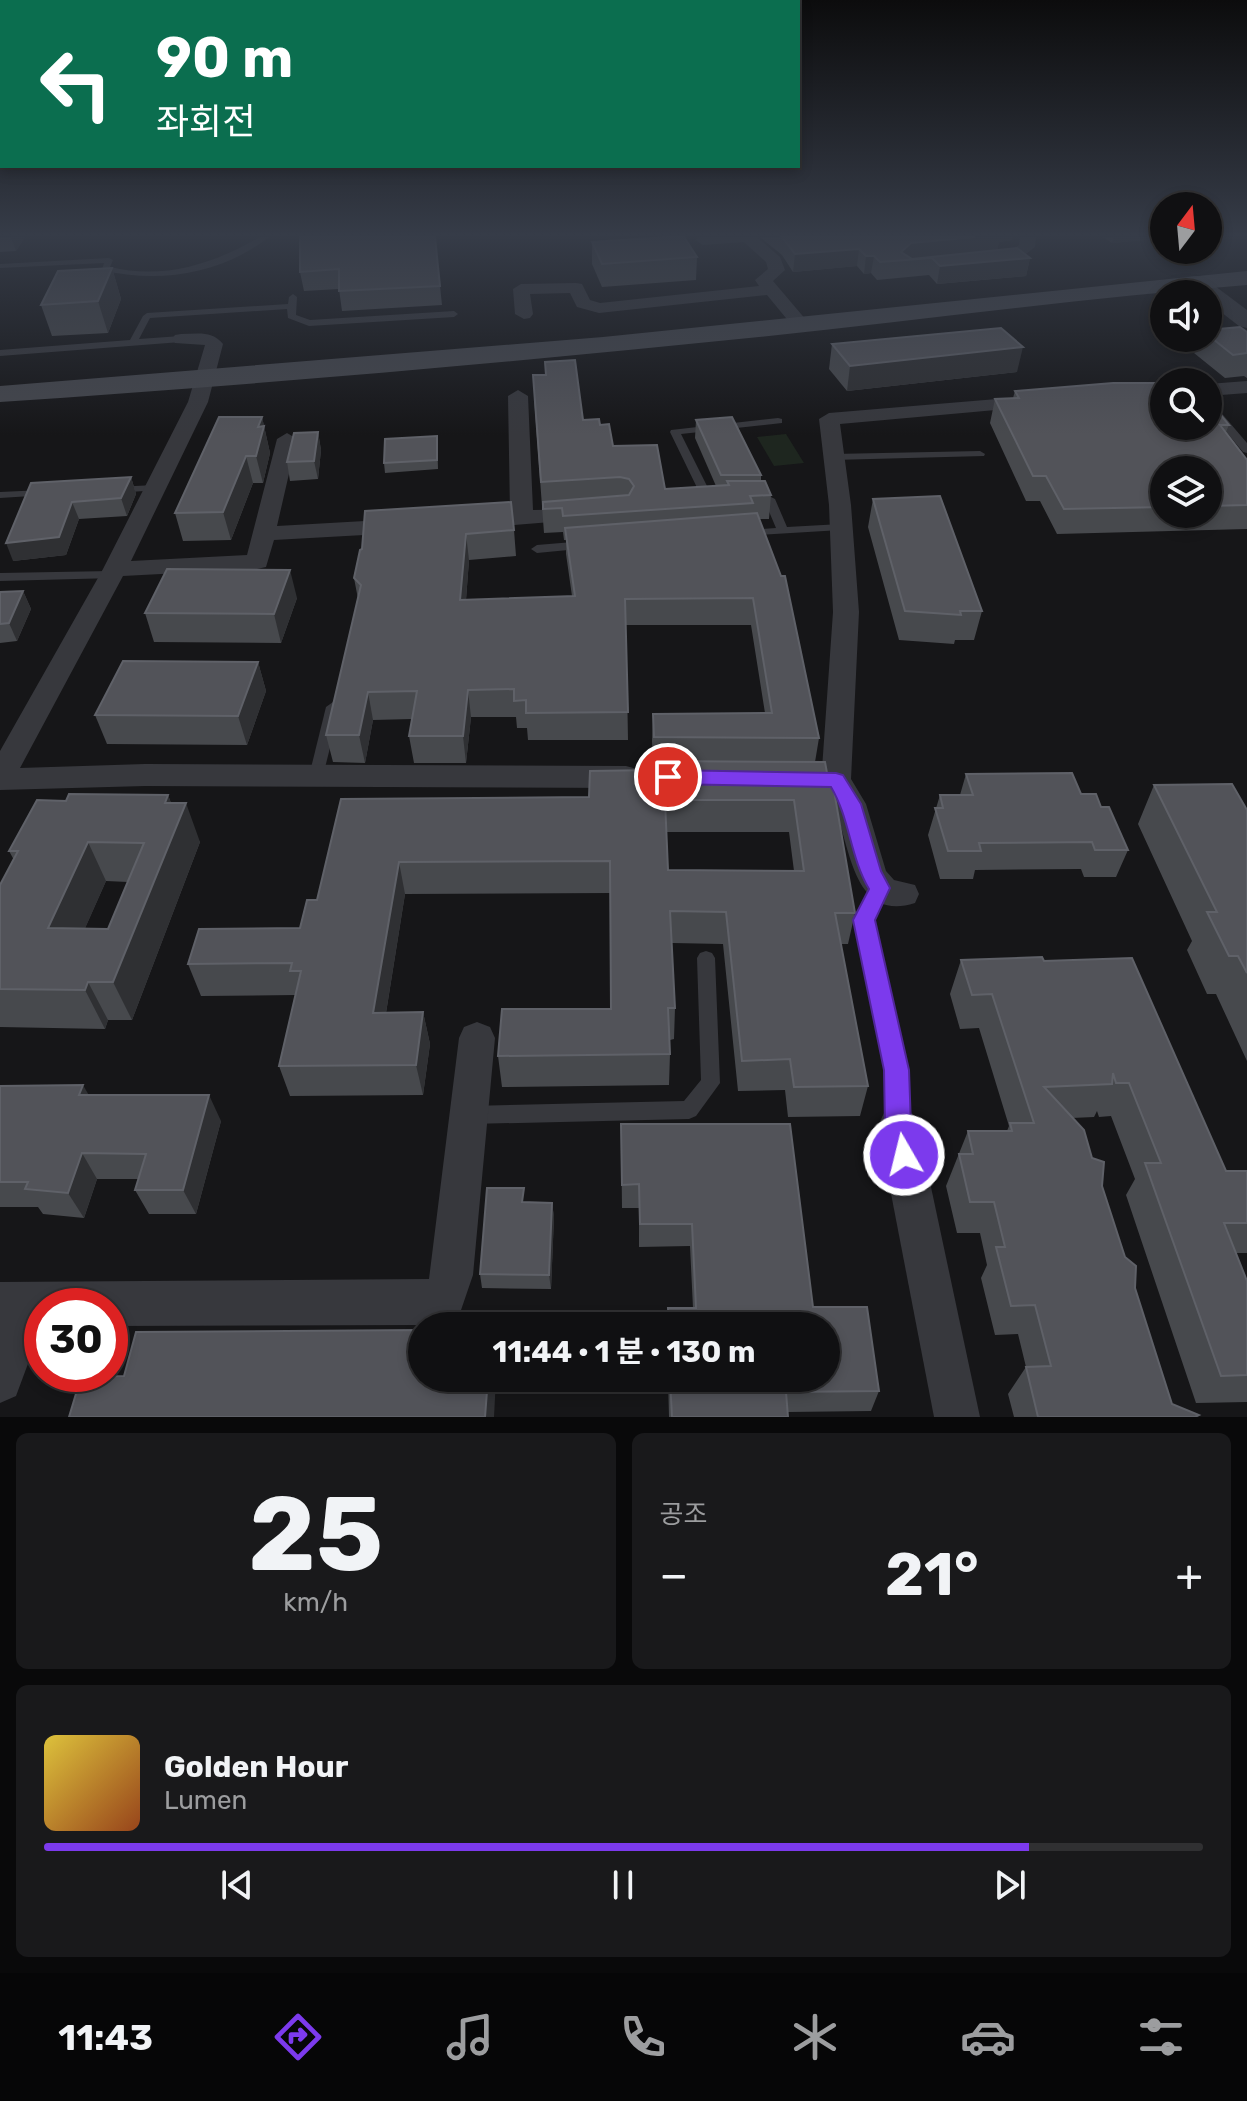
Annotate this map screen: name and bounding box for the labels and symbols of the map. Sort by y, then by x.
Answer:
north arrow [1150,192,1222,264]
pin [634,743,702,811]
position arrow [862,1113,946,1197]
speed limit sign: 30 [24,1288,128,1392]

